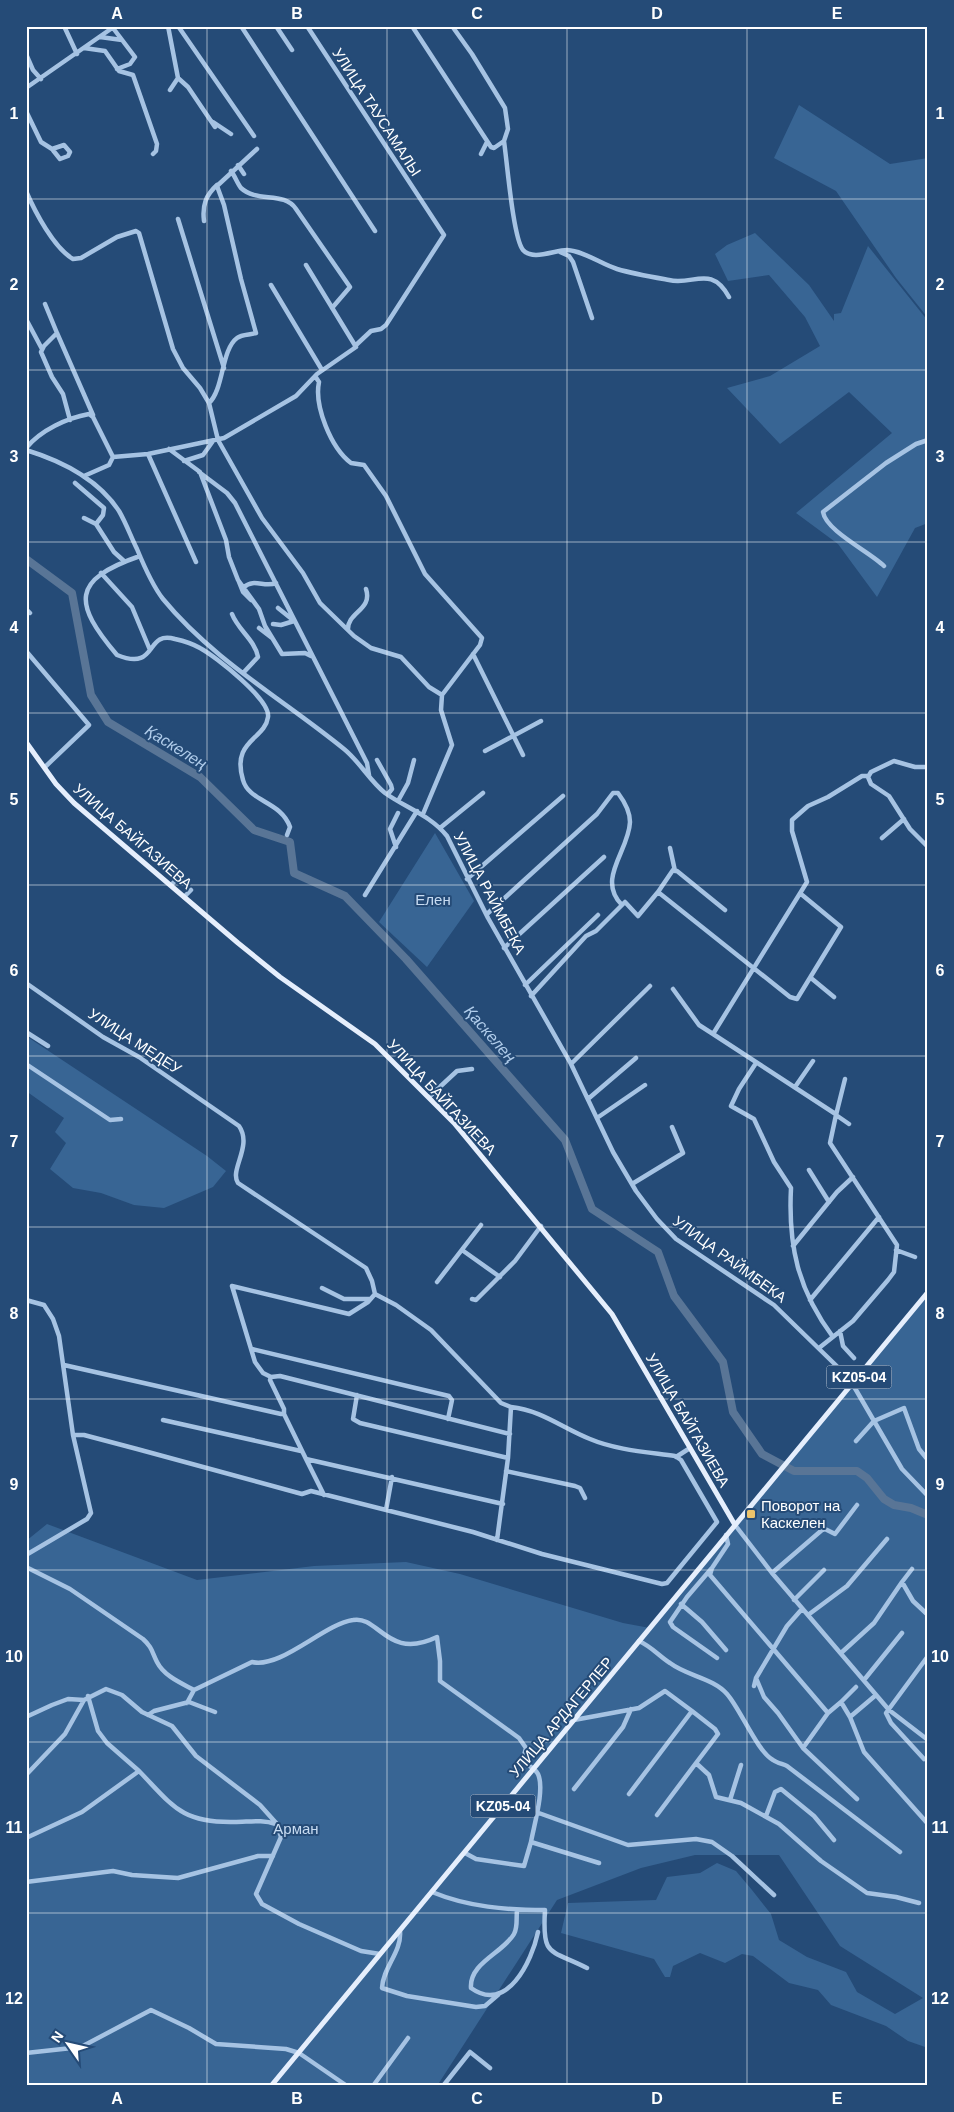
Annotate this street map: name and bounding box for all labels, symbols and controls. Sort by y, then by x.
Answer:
text: A [111,5,123,22]
text: B [291,5,303,22]
text: C [471,5,483,22]
text: D [651,5,663,22]
text: E [832,5,843,22]
street label: УЛИЦА ТАУСАМАЛЫ [329,45,425,179]
text: 1 [10,105,19,122]
text: 1 [936,105,945,122]
text: 2 [10,276,19,293]
text: 2 [936,276,945,293]
text: 3 [10,448,19,465]
text: 3 [936,448,945,465]
text: 4 [10,619,19,636]
text: 4 [936,619,945,636]
water label: Қаскелең [142,722,210,773]
street label: УЛИЦА БАЙГАЗИЕВА [70,780,196,892]
text: 5 [10,791,19,808]
text: 5 [936,791,945,808]
street label: УЛИЦА РАЙМБЕКА [451,829,529,957]
park label: Елен [415,891,451,908]
text: 6 [10,962,19,979]
text: 6 [936,962,945,979]
water label: Қаскелең [461,1002,519,1066]
street label: УЛИЦА МЕДЕУ [85,1005,185,1078]
street label: УЛИЦА БАЙГАЗИЕВА [384,1036,500,1158]
text: 7 [10,1133,19,1150]
text: 7 [936,1133,945,1150]
street label: УЛИЦА РАЙМБЕКА [670,1212,790,1306]
text: 8 [10,1305,19,1322]
text: 8 [936,1305,945,1322]
street label: УЛИЦА БАЙГАЗИЕВА [643,1350,733,1490]
road number: KZ05-04 [826,1365,892,1388]
text: 9 [10,1476,19,1493]
text: 9 [936,1476,945,1493]
place label: Поворот на Каскелен [761,1497,841,1531]
marker: Поворот на Каскелен [745,1508,757,1520]
text: 10 [5,1648,23,1665]
text: 10 [931,1648,949,1665]
street label: УЛИЦА АРДАГЕРЛЕР [506,1654,616,1780]
road number: KZ05-04 [470,1794,536,1818]
text: 11 [6,1819,23,1836]
text: 11 [932,1819,949,1836]
park label: Арман [273,1820,319,1837]
text: 12 [5,1990,23,2007]
text: 12 [931,1990,949,2007]
north arrow [42,2020,92,2070]
text: N [48,2028,67,2045]
text: A [111,2090,123,2107]
text: B [291,2090,303,2107]
text: C [471,2090,483,2107]
text: D [651,2090,663,2107]
text: E [832,2090,843,2107]

